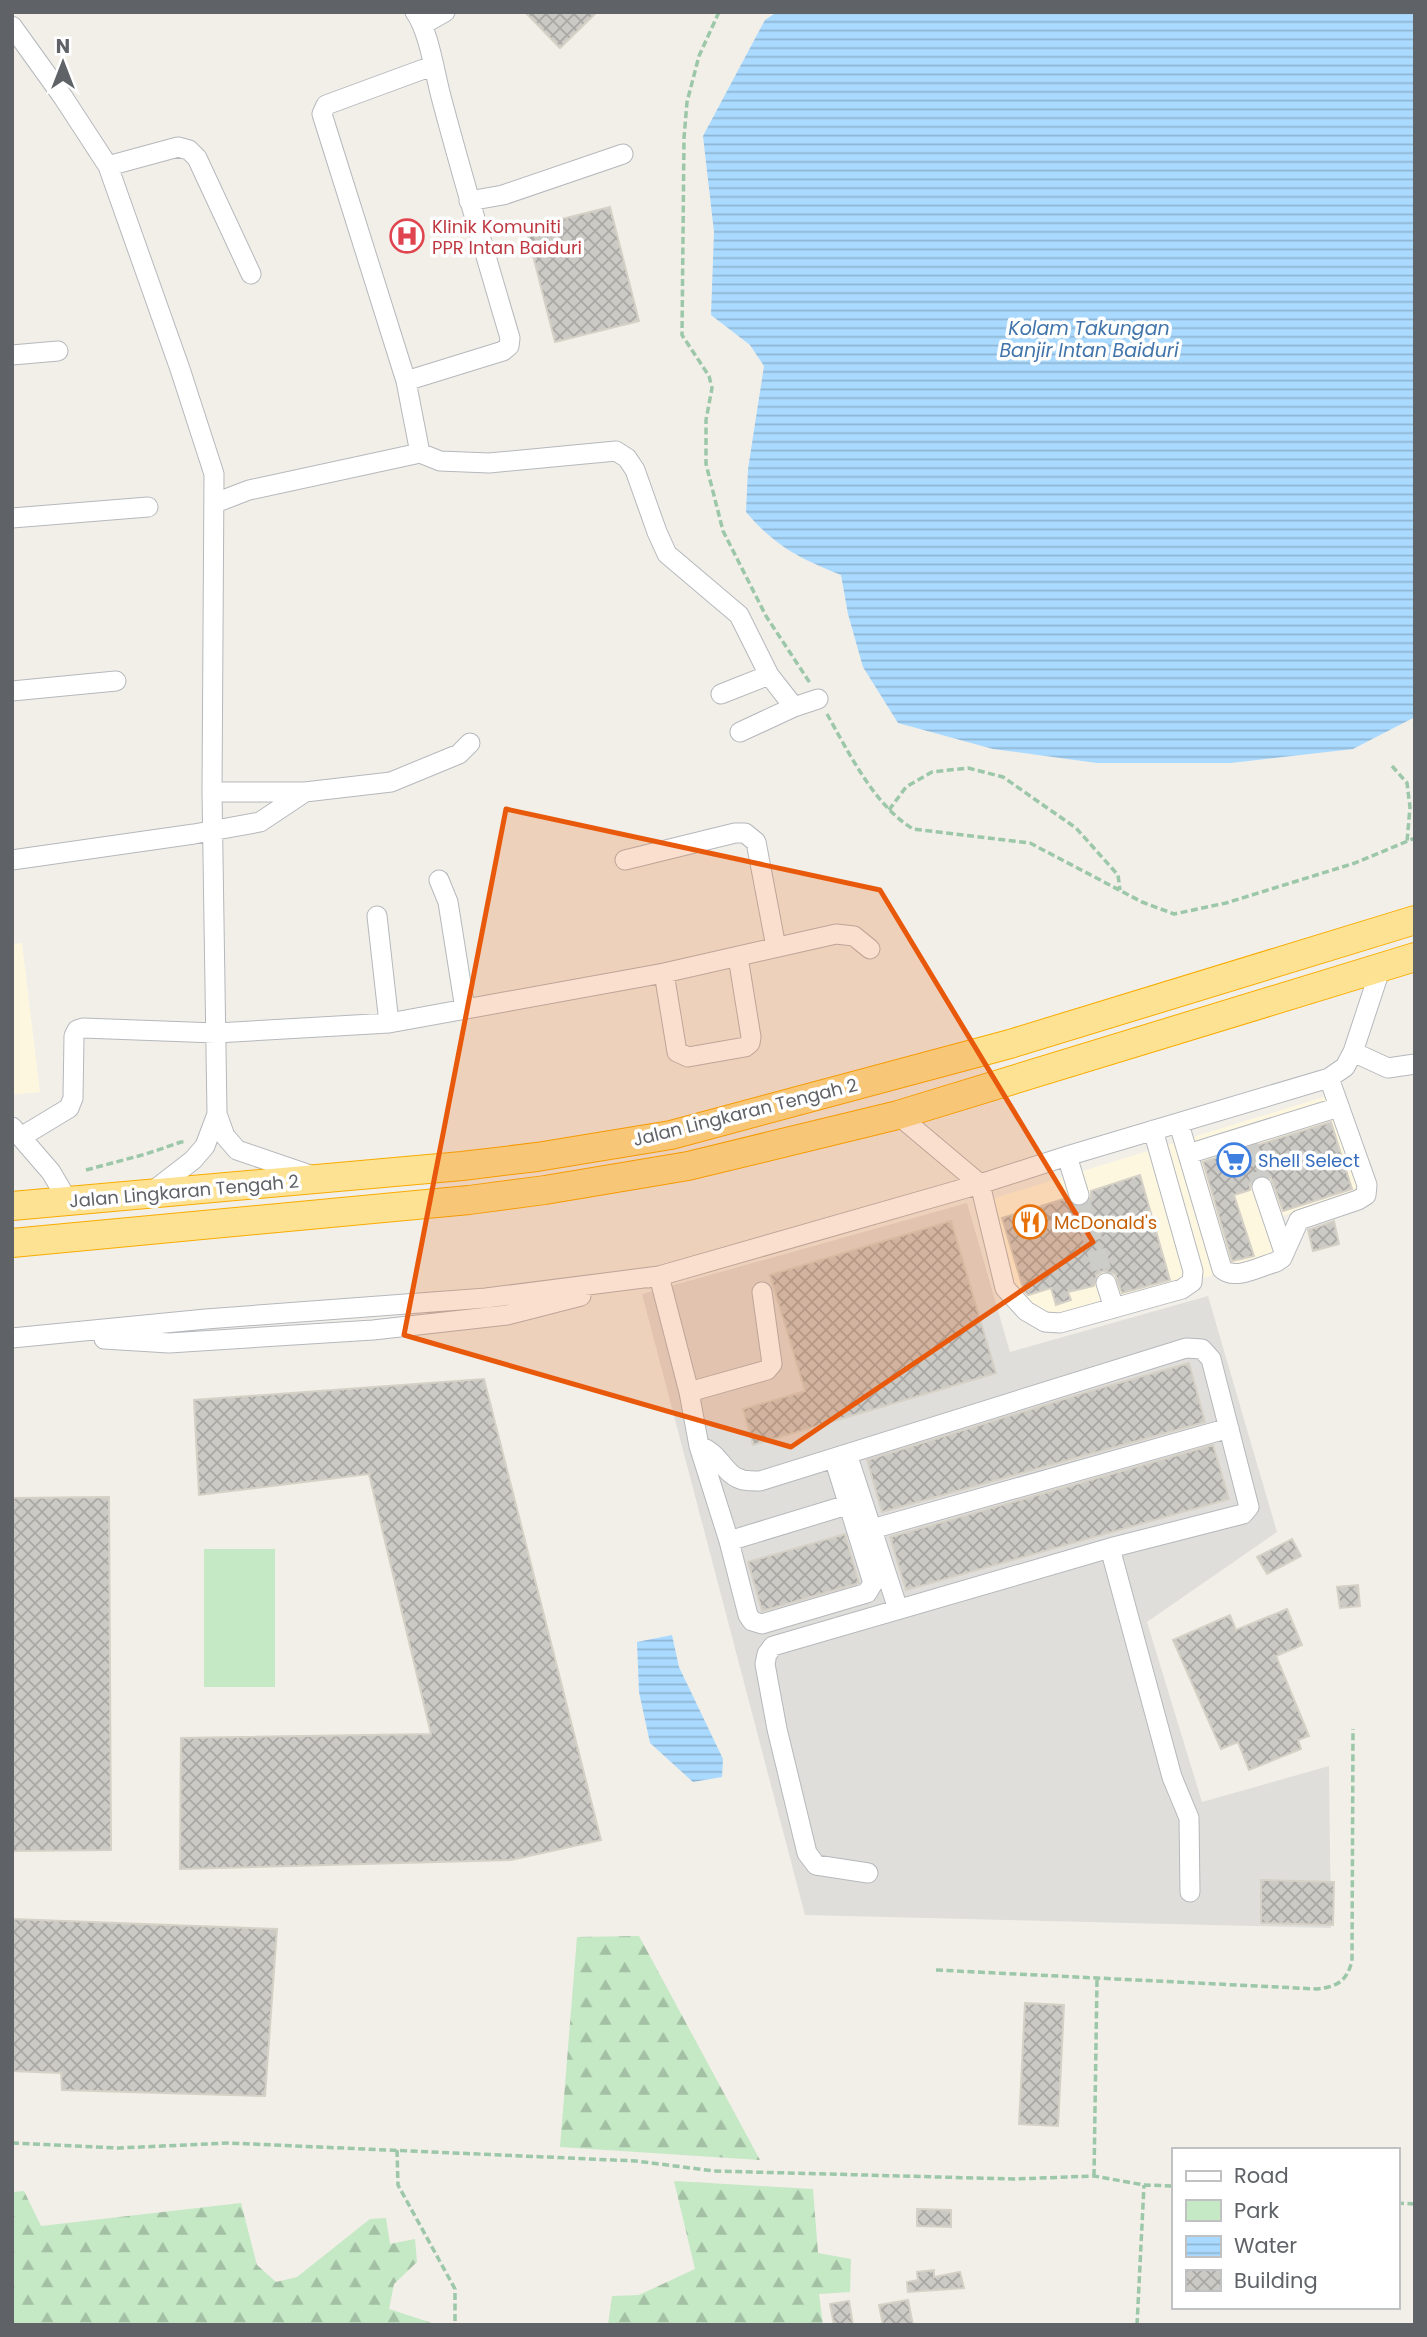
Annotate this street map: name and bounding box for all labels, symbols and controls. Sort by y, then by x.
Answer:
north arrow [28,28,98,98]
text: N [56,33,70,60]
place label: Klinik Komuniti PPR Intan Baiduri [432,214,582,260]
hospital icon: Klinik Komuniti PPR Intan Baiduri [388,217,426,255]
water label: Kolam Takungan Banjir Intan Baiduri [999,315,1179,364]
street label: Jalan Lingkaran Tengah 2 [630,1072,860,1152]
supermarket icon: Shell Select [1215,1141,1253,1179]
place label: Shell Select [1258,1148,1360,1173]
street label: Jalan Lingkaran Tengah 2 [68,1168,300,1214]
restaurant icon: McDonald's [1011,1203,1049,1241]
place label: McDonald's [1054,1210,1157,1235]
legend [1172,2148,1399,2309]
text: Road [1234,2161,1289,2190]
text: Park [1234,2196,1279,2225]
text: Water [1234,2231,1297,2260]
text: Building [1234,2266,1318,2295]

